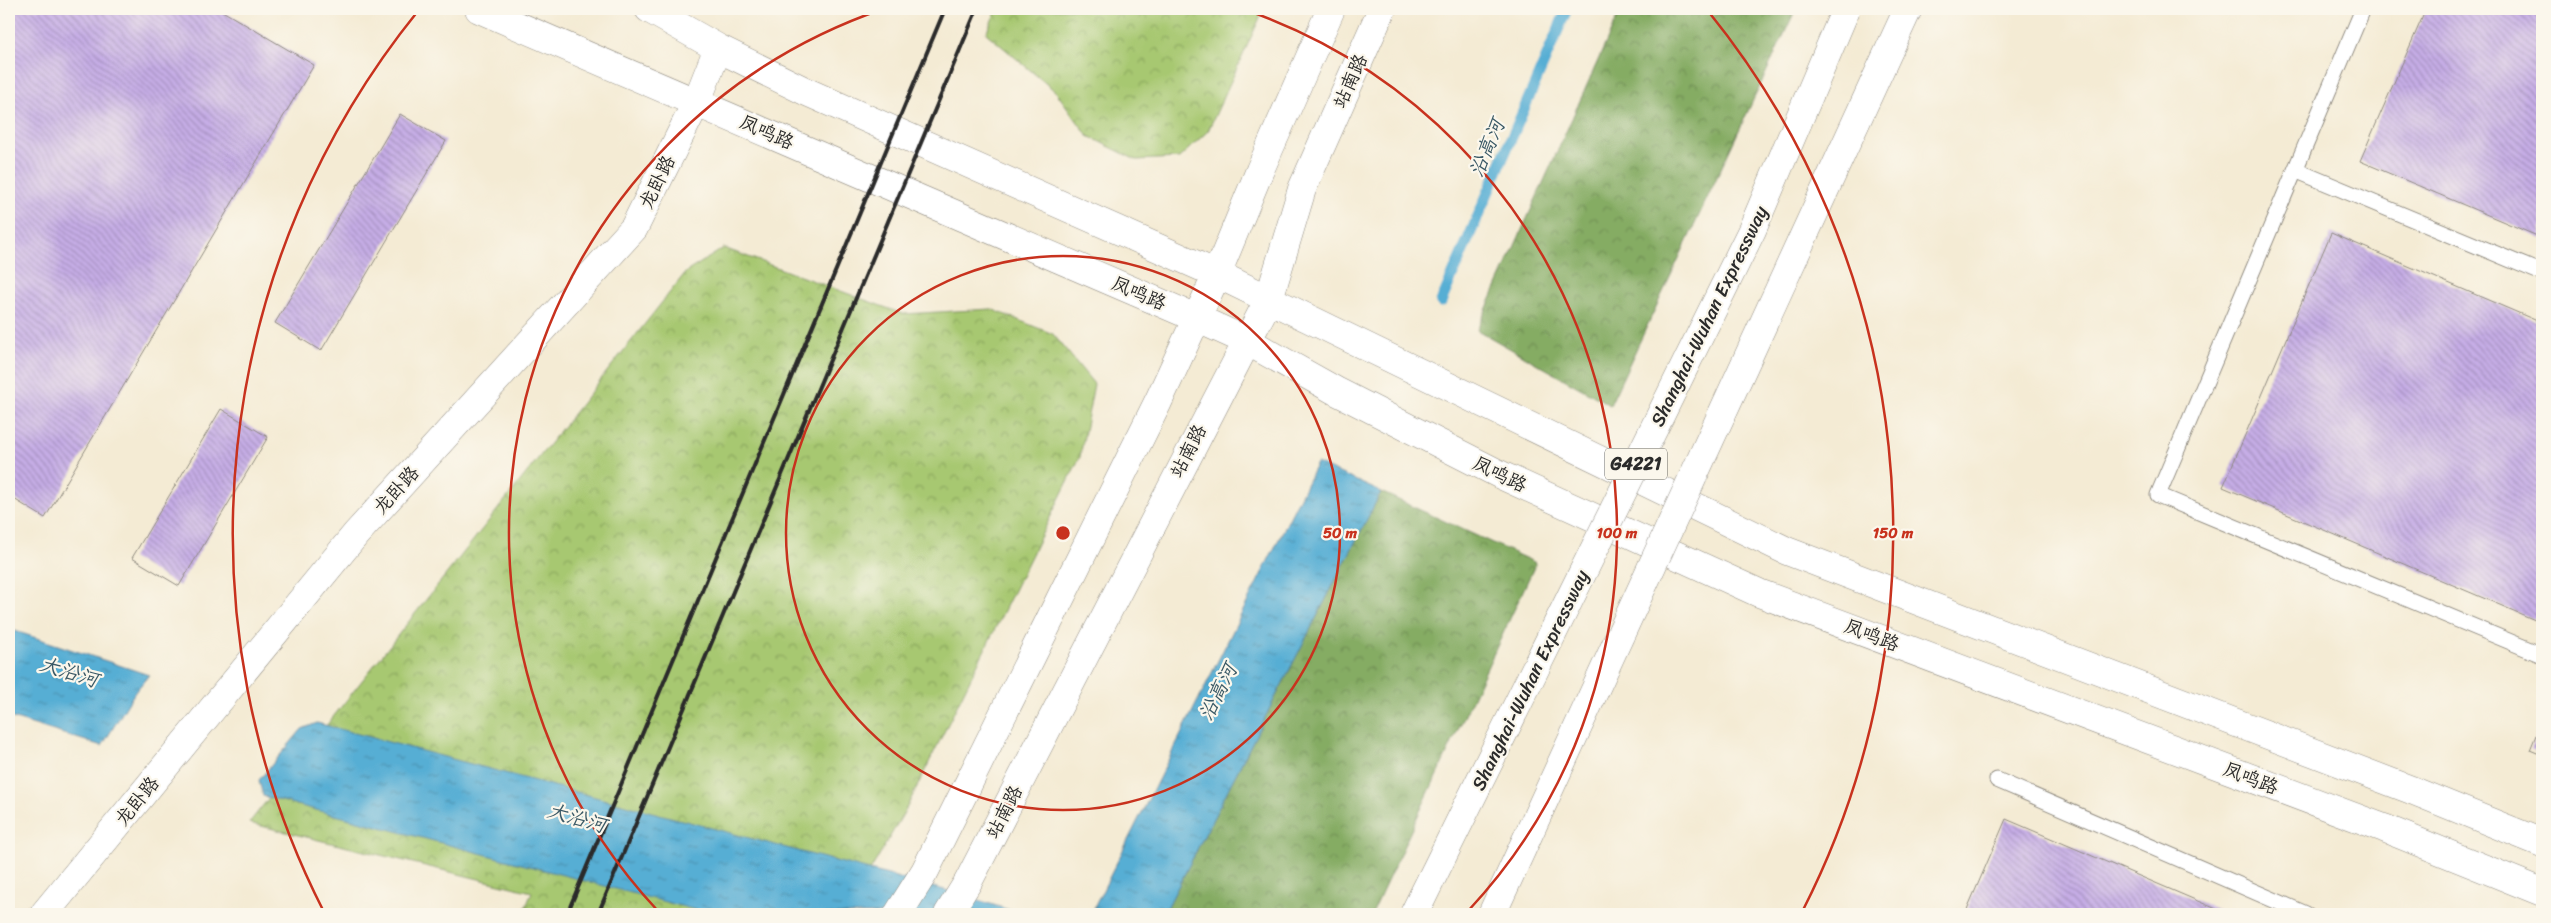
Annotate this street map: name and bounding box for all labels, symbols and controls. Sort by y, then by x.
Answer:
street label: 站南路 [1323,48,1377,114]
street label: 凤鸣路 [734,105,800,159]
water label: 沿高河 [1459,111,1516,182]
street label: 龙卧路 [630,149,684,215]
street label: Shanghai-Wuhan Expressway [1641,200,1777,432]
street label: 凤鸣路 [1106,267,1172,319]
street label: 站南路 [1160,418,1216,484]
street label: 凤鸣路 [1467,447,1533,501]
road number: G4221 [1605,448,1667,479]
street label: 龙卧路 [365,458,427,522]
text: 50 m [1323,520,1358,546]
text: 100 m [1597,520,1638,546]
text: 150 m [1873,520,1914,546]
centre of rings [1054,524,1072,542]
street label: Shanghai-Wuhan Expressway [1462,564,1598,796]
street label: 凤鸣路 [1839,609,1905,661]
water label: 大沿河 [35,646,106,698]
water label: 沿高河 [1189,655,1249,727]
street label: 凤鸣路 [2218,752,2284,804]
street label: 龙卧路 [106,768,168,834]
street label: 站南路 [976,779,1032,845]
water label: 大沿河 [543,793,614,844]

